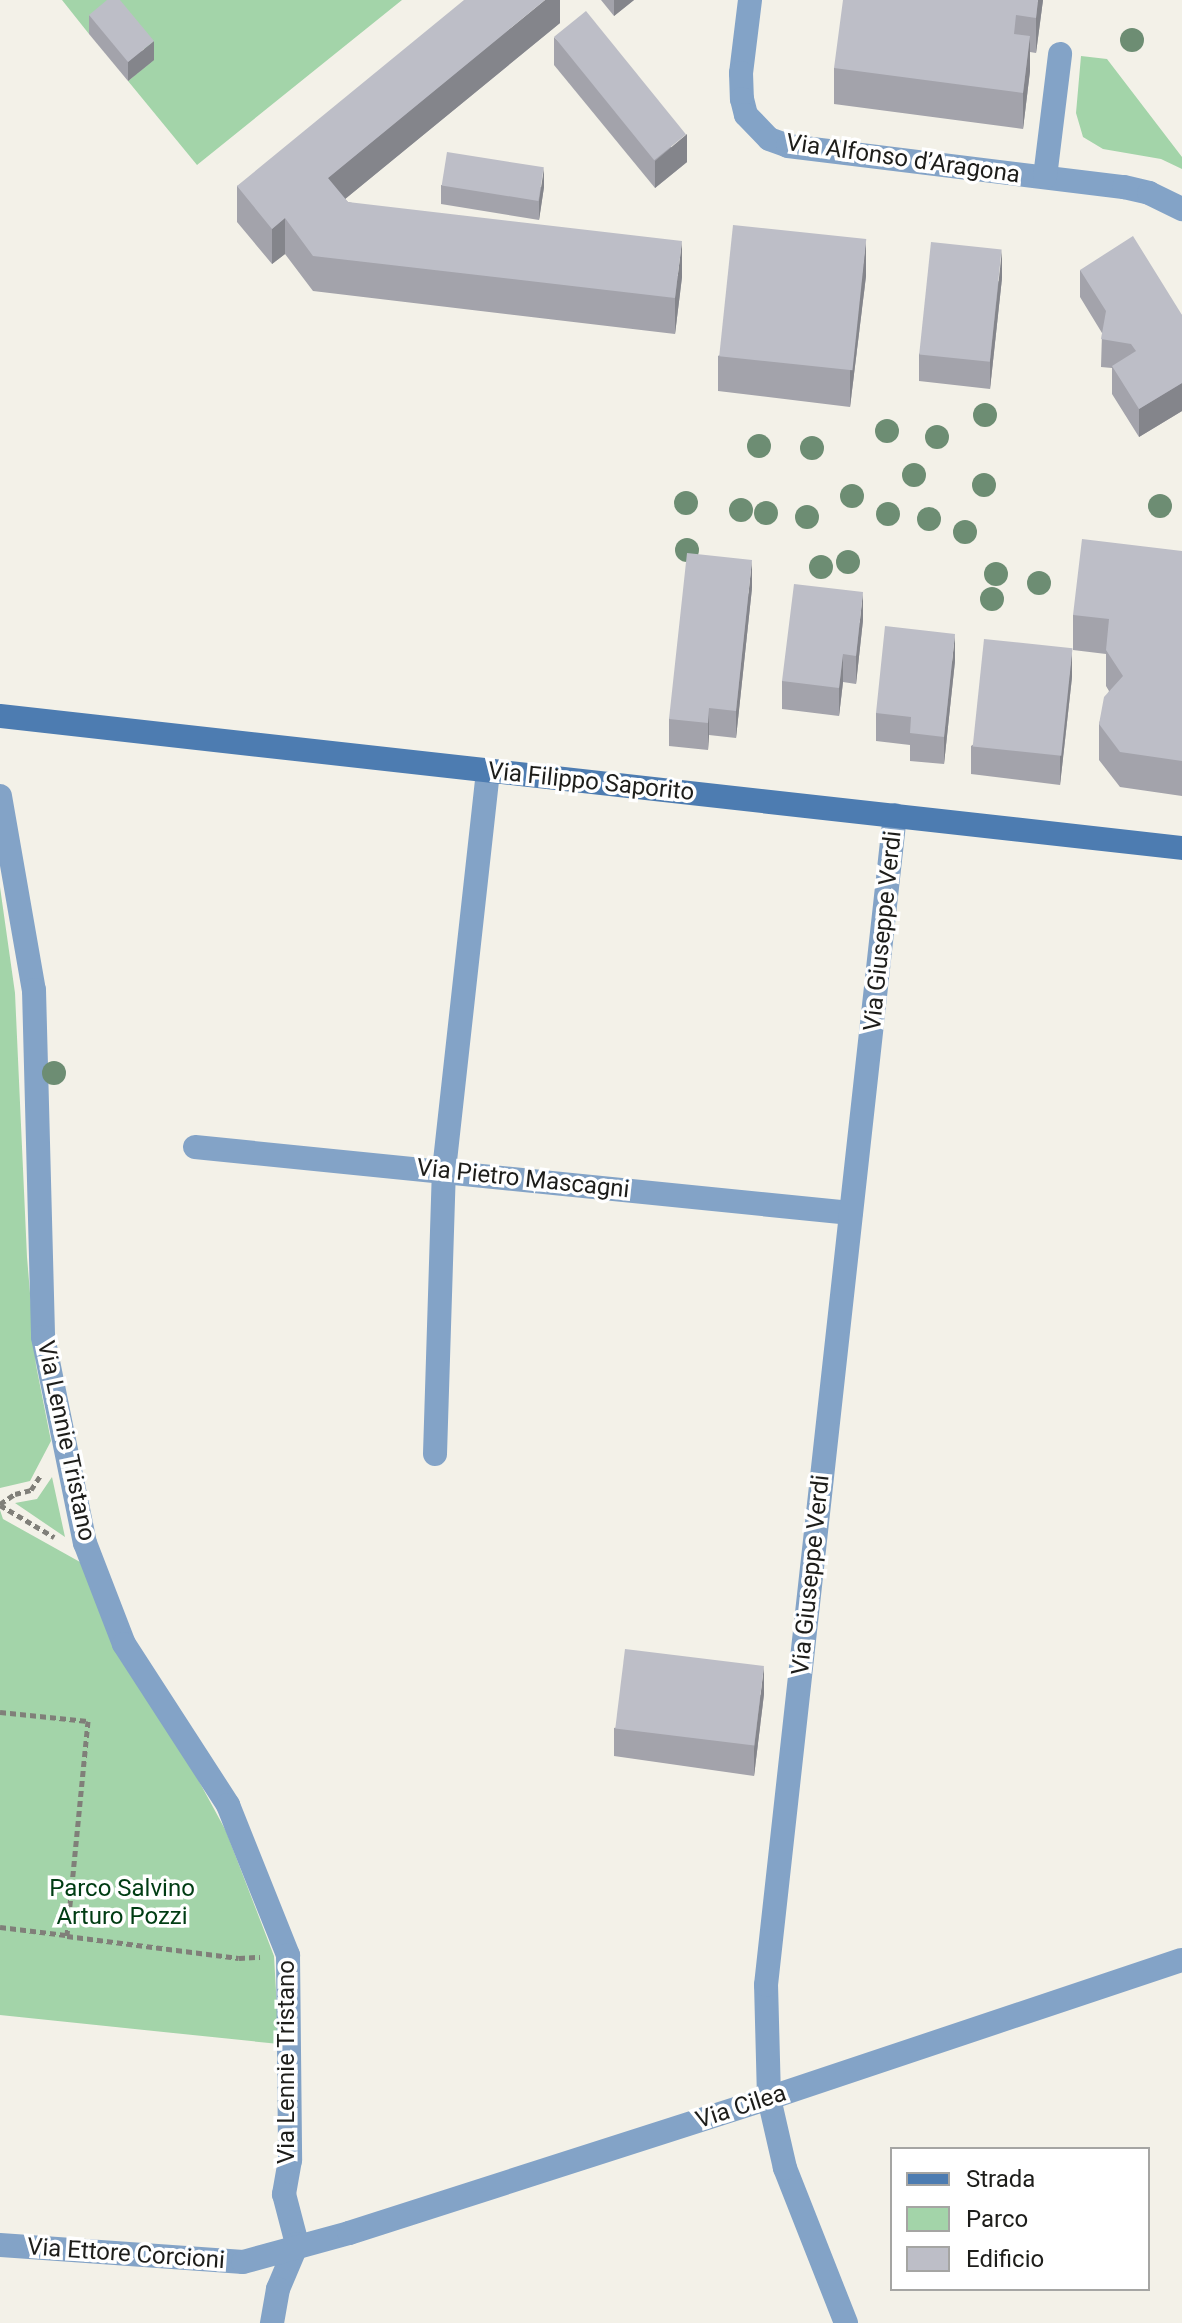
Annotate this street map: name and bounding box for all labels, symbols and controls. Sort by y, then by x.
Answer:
street label: Via Alfonso d’Aragona [784,128,1022,190]
street label: Via Filippo Saporito [486,757,696,807]
street label: Via Giuseppe Verdi [858,830,908,1032]
street label: Via Pietro Mascagni [415,1154,631,1204]
street label: Via Lennie Tristano [31,1338,101,1544]
street label: Via Giuseppe Verdi [786,1474,836,1676]
park label: Parco Salvino Arturo Pozzi [49,1875,195,1931]
street label: Via Lennie Tristano [273,1960,301,2164]
street label: Via Cilea [692,2079,790,2135]
legend [890,2147,1150,2291]
text: Strada [966,2165,1035,2193]
text: Parco [966,2205,1028,2233]
street label: Via Ettore Corcioni [26,2233,226,2275]
text: Edificio [966,2245,1044,2273]

